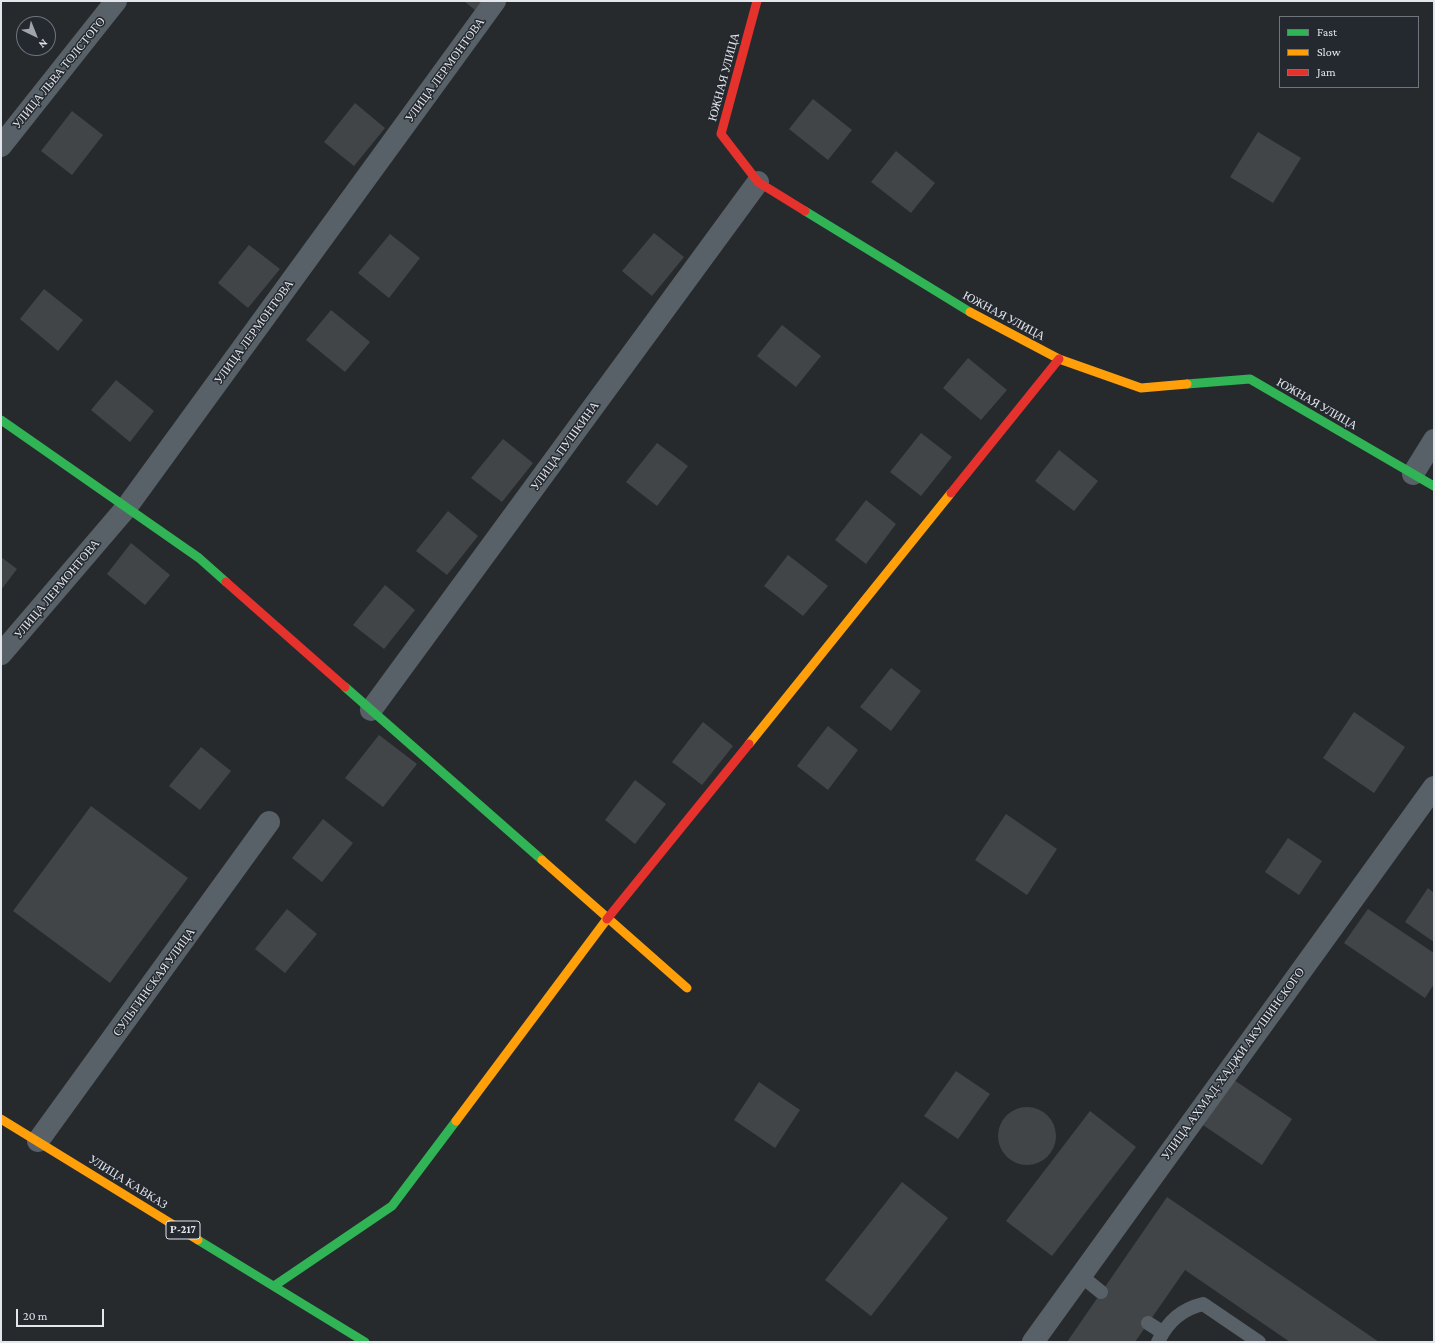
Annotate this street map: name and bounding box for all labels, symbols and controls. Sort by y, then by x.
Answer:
street label: УЛИЦА ЛЬВА ТОЛСТОГО [10,14,108,132]
street label: УЛИЦА ЛЕРМОНТОВА [402,15,488,125]
north arrow [16,16,56,56]
legend [1279,16,1419,88]
text: Fast [1317,25,1337,39]
street label: ЮЖНАЯ УЛИЦА [705,31,743,123]
text: N [37,37,50,51]
text: Slow [1317,45,1341,59]
text: Jam [1317,65,1336,79]
street label: УЛИЦА ЛЕРМОНТОВА [211,277,297,387]
street label: ЮЖНАЯ УЛИЦА [960,288,1048,344]
street label: ЮЖНАЯ УЛИЦА [1274,375,1360,433]
street label: УЛИЦА ПУШКИНА [528,399,602,493]
street label: УЛИЦА ЛЕРМОНТОВА [11,536,103,642]
street label: СУЛЬГИНСКАЯ УЛИЦА [110,925,198,1039]
street label: УЛИЦА АХМАД-ХАДЖИ АКУШИНСКОГО [1158,965,1308,1163]
street label: УЛИЦА КАВКАЗ [86,1152,170,1212]
road number: Р-217 [166,1221,200,1239]
scale bar [18,1301,106,1327]
text: 20 m [23,1309,47,1323]

